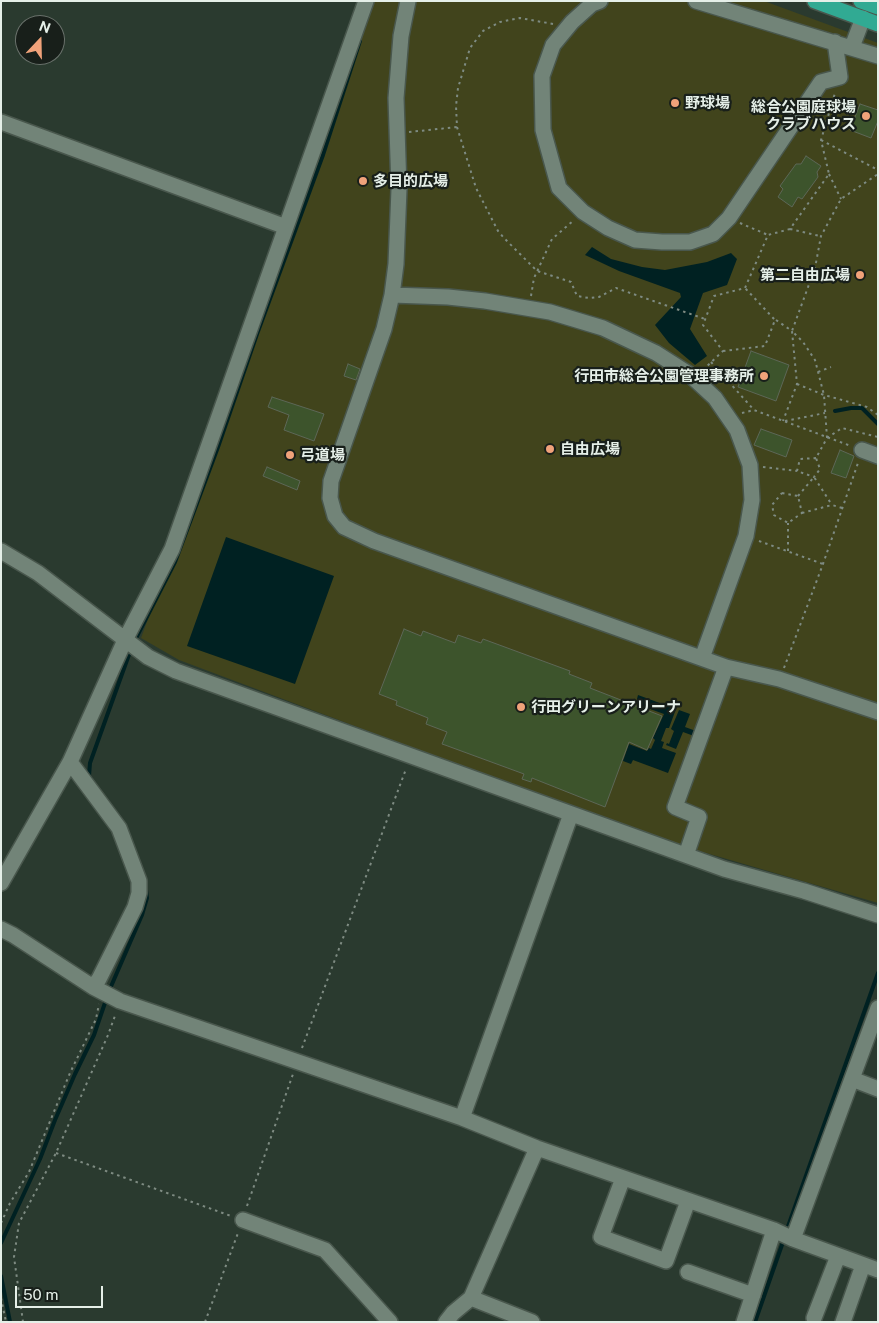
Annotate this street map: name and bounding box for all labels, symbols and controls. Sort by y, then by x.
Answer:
north arrow [15,15,65,65]
text: N [37,17,53,36]
place label: 野球場 [685,94,730,112]
marker: 野球場 [669,97,681,109]
place label: 総合公園庭球場 クラブハウス [751,98,856,133]
marker: 総合公園庭球場 クラブハウス [860,110,872,122]
place label: 多目的広場 [373,172,448,190]
marker: 多目的広場 [357,175,369,187]
place label: 第二自由広場 [760,266,850,284]
marker: 第二自由広場 [854,269,866,281]
place label: 行田市総合公園管理事務所 [574,367,754,385]
marker: 行田市総合公園管理事務所 [758,370,770,382]
place label: 自由広場 [560,440,620,458]
marker: 自由広場 [544,443,556,455]
place label: 弓道場 [300,446,345,464]
marker: 弓道場 [284,449,296,461]
place label: 行田グリーンアリーナ [531,698,681,716]
marker: 行田グリーンアリーナ [515,701,527,713]
scale bar [18,1276,105,1308]
text: 50 m [23,1286,58,1303]

